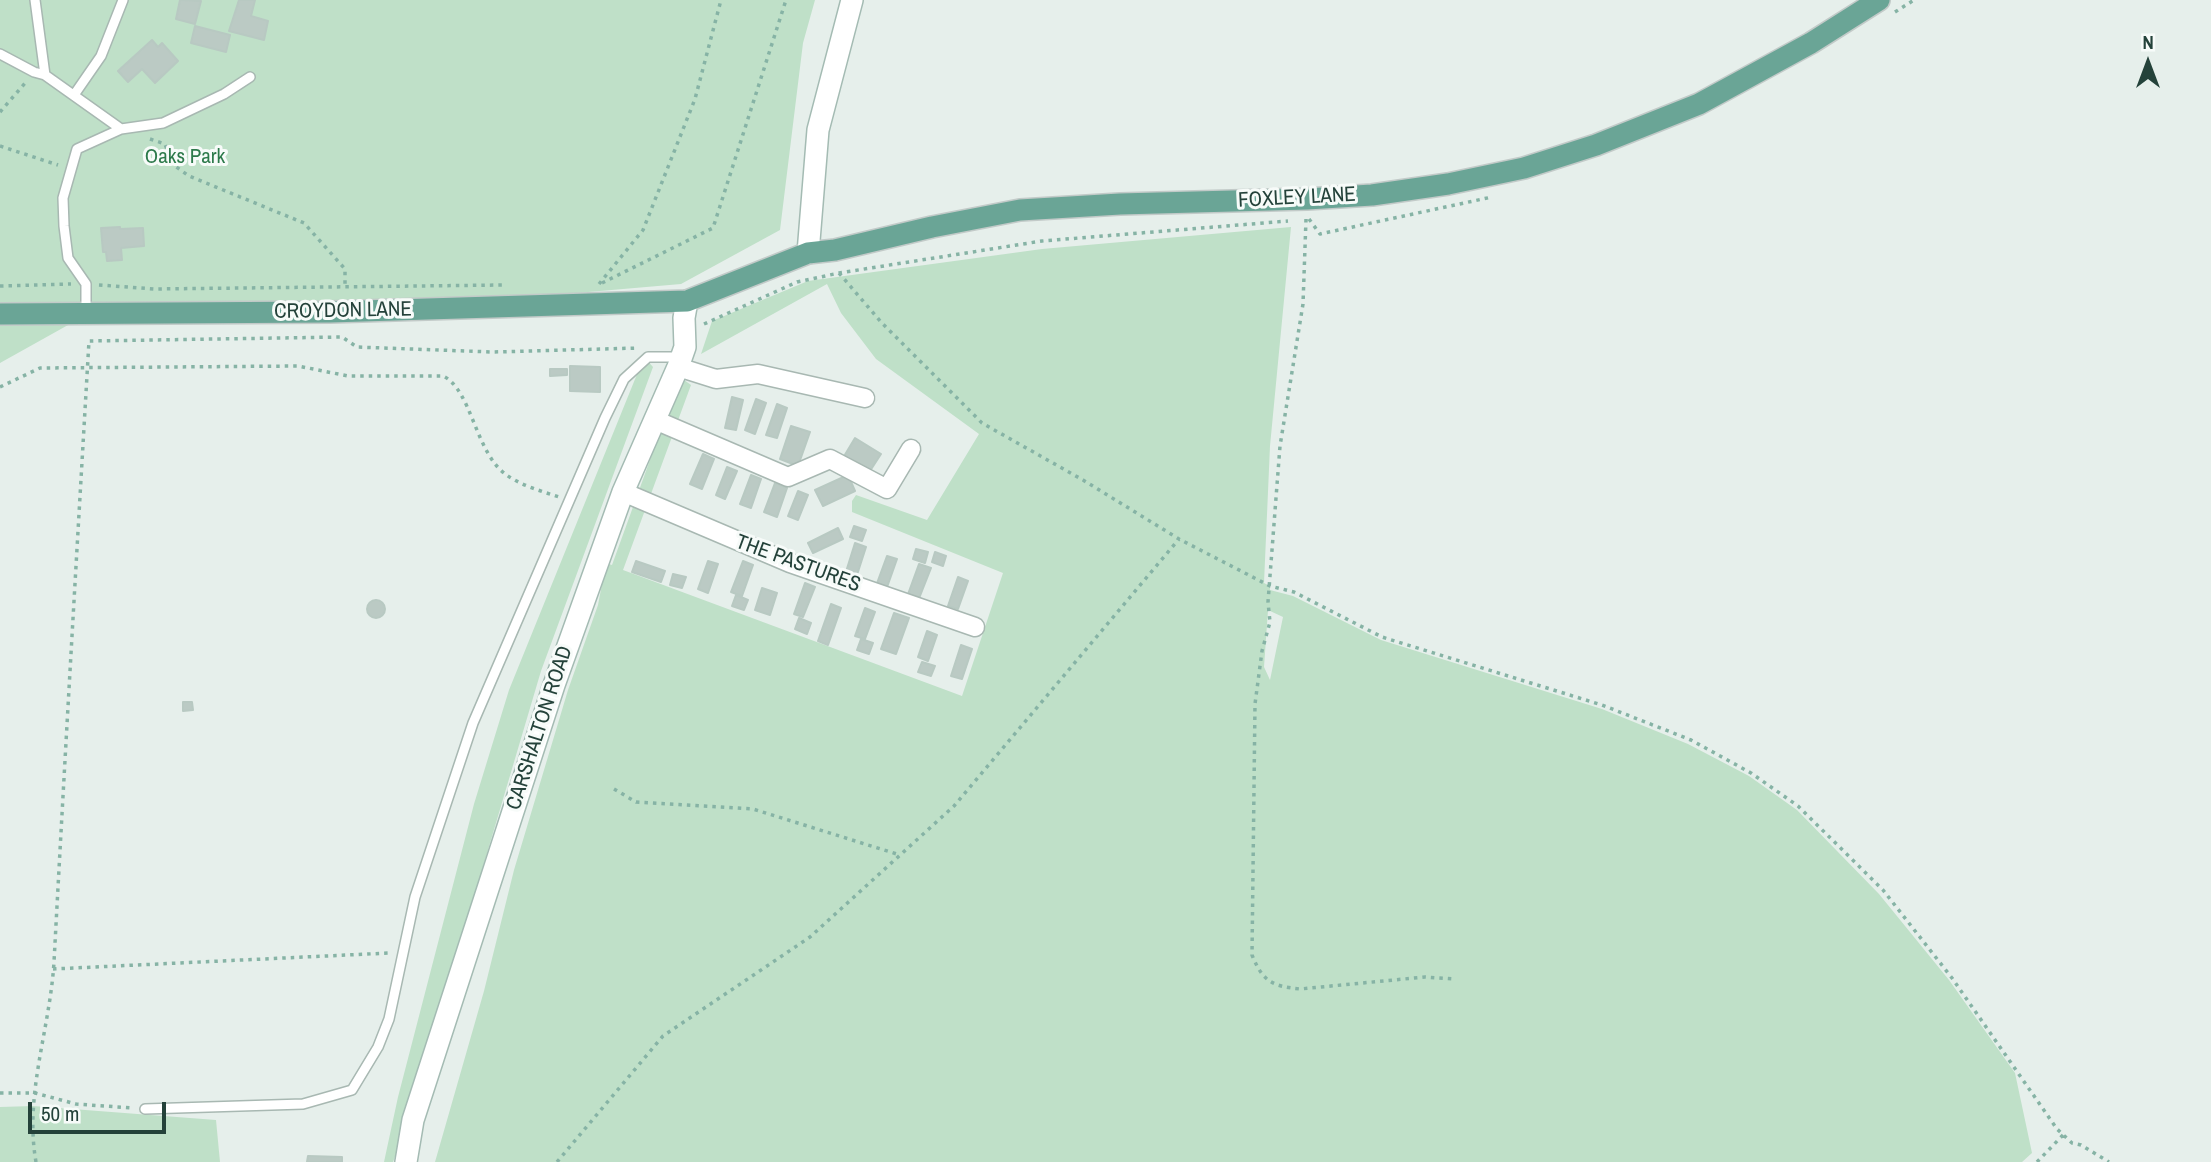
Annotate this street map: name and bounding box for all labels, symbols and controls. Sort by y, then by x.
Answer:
north arrow [2113,28,2183,98]
text: N [2142,29,2154,55]
park label: Oaks Park [145,144,225,170]
street label: FOXLEY LANE [1238,182,1356,214]
street label: CROYDON LANE [274,297,412,325]
street label: THE PASTURES [732,530,864,598]
street label: CARSHALTON ROAD [502,643,578,813]
scale bar [32,1088,170,1132]
text: 50 m [41,1099,79,1128]

